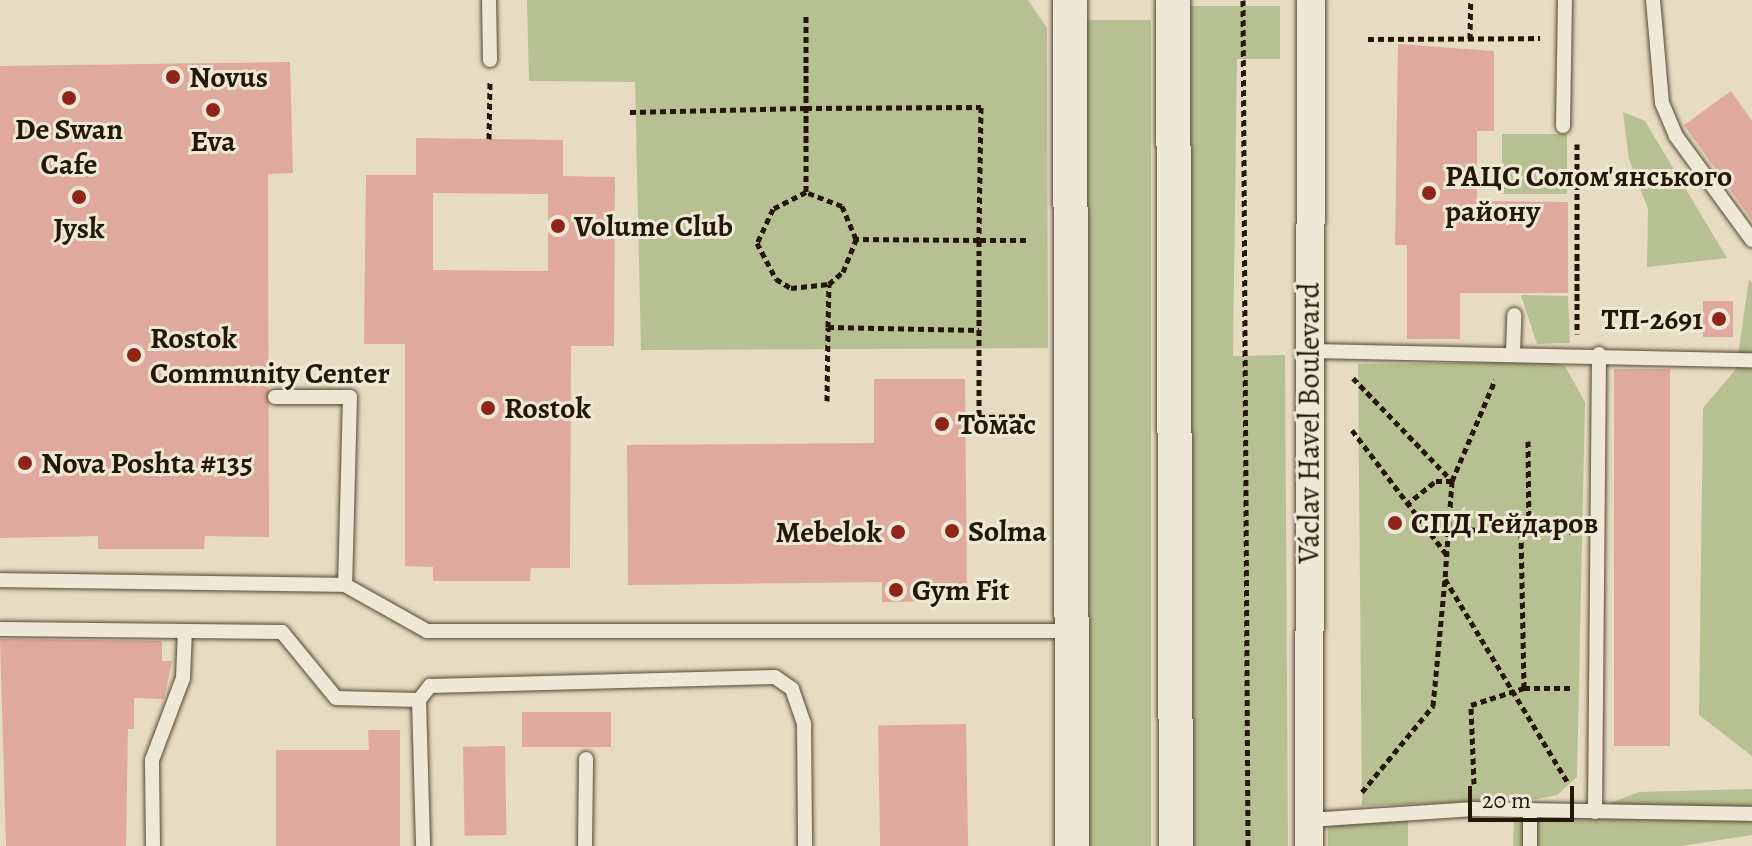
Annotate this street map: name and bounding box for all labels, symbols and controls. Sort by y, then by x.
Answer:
place label: Novus [189,59,268,95]
marker: Novus [164,68,182,86]
marker: De Swan Cafe [60,89,78,107]
marker: Eva [204,101,222,119]
place label: De Swan Cafe [15,111,123,182]
place label: Eva [190,123,236,159]
place label: РАЦС Солом'янського району [1445,158,1732,228]
marker: РАЦС Солом'янського району [1420,184,1438,202]
marker: Jysk [70,188,88,206]
place label: Volume Club [574,208,733,244]
place label: Jysk [54,210,104,246]
marker: Volume Club [549,217,567,235]
street label: Václav Havel Boulevard [1291,282,1327,564]
place label: ТП-2691 [1601,301,1703,337]
marker: ТП-2691 [1710,310,1728,328]
place label: Rostok Community Center [150,320,390,390]
marker: Rostok Community Center [125,346,143,364]
place label: Rostok [504,390,591,426]
marker: Rostok [479,399,497,417]
place label: Томас [958,406,1036,442]
marker: Томас [933,415,951,433]
place label: Nova Poshta #135 [41,445,253,481]
marker: Nova Poshta #135 [16,454,34,472]
place label: СПД Гейдаров [1411,505,1598,541]
place label: Solma [968,513,1047,549]
place label: Mebelok [776,514,882,550]
marker: СПД Гейдаров [1386,514,1404,532]
marker: Solma [943,522,961,540]
marker: Mebelok [889,523,907,541]
place label: Gym Fit [912,572,1009,608]
marker: Gym Fit [887,581,905,599]
scale bar [1472,770,1578,820]
text: 20 m [1482,784,1531,816]

